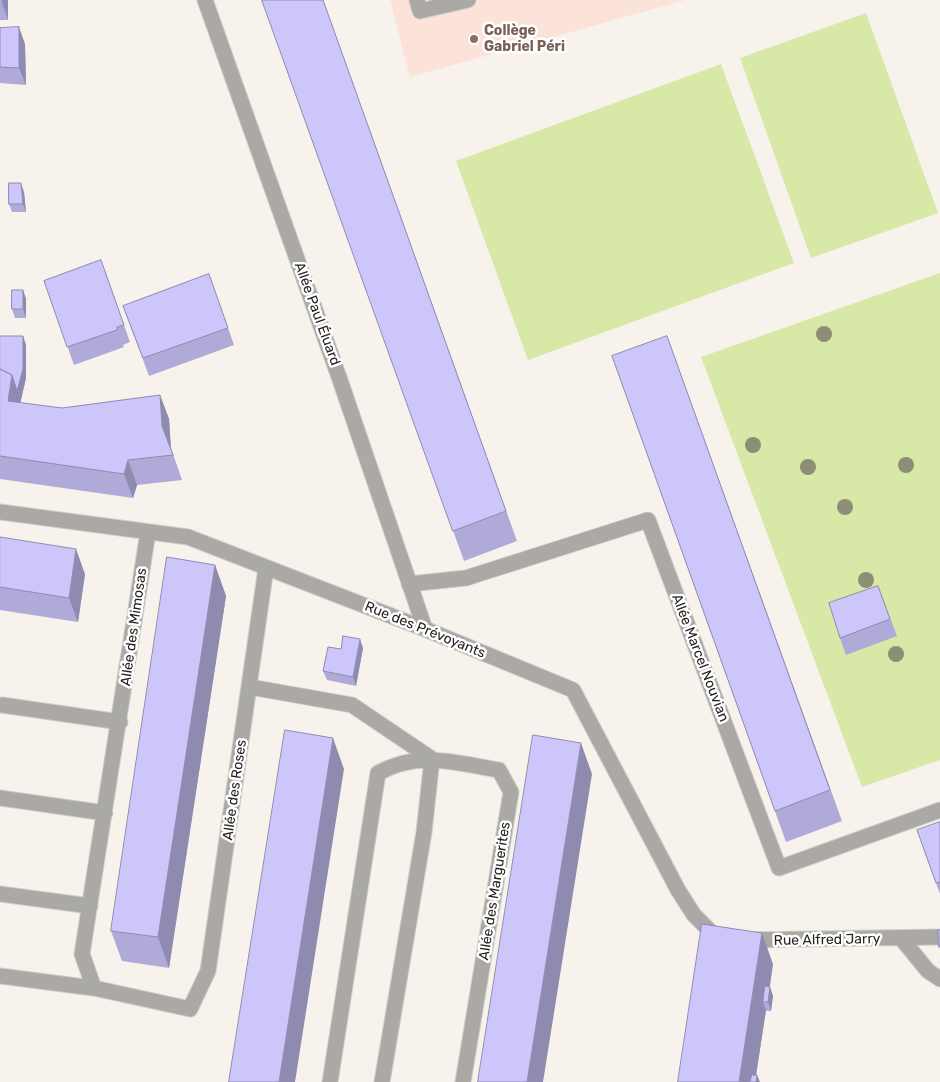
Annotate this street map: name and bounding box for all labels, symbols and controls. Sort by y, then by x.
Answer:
place label: Collège Gabriel Péri [484,23,565,56]
marker: Collège Gabriel Péri [468,33,480,45]
street label: Allée Paul Éluard [291,260,343,368]
street label: Allée des Mimosas [117,567,151,687]
street label: Allée Marcel Nouvian [668,592,732,724]
street label: Rue des Prévoyants [362,598,488,662]
street label: Allée des Roses [220,739,250,841]
street label: Allée des Marguerites [476,821,514,961]
street label: Rue Alfred Jarry [773,931,881,949]

